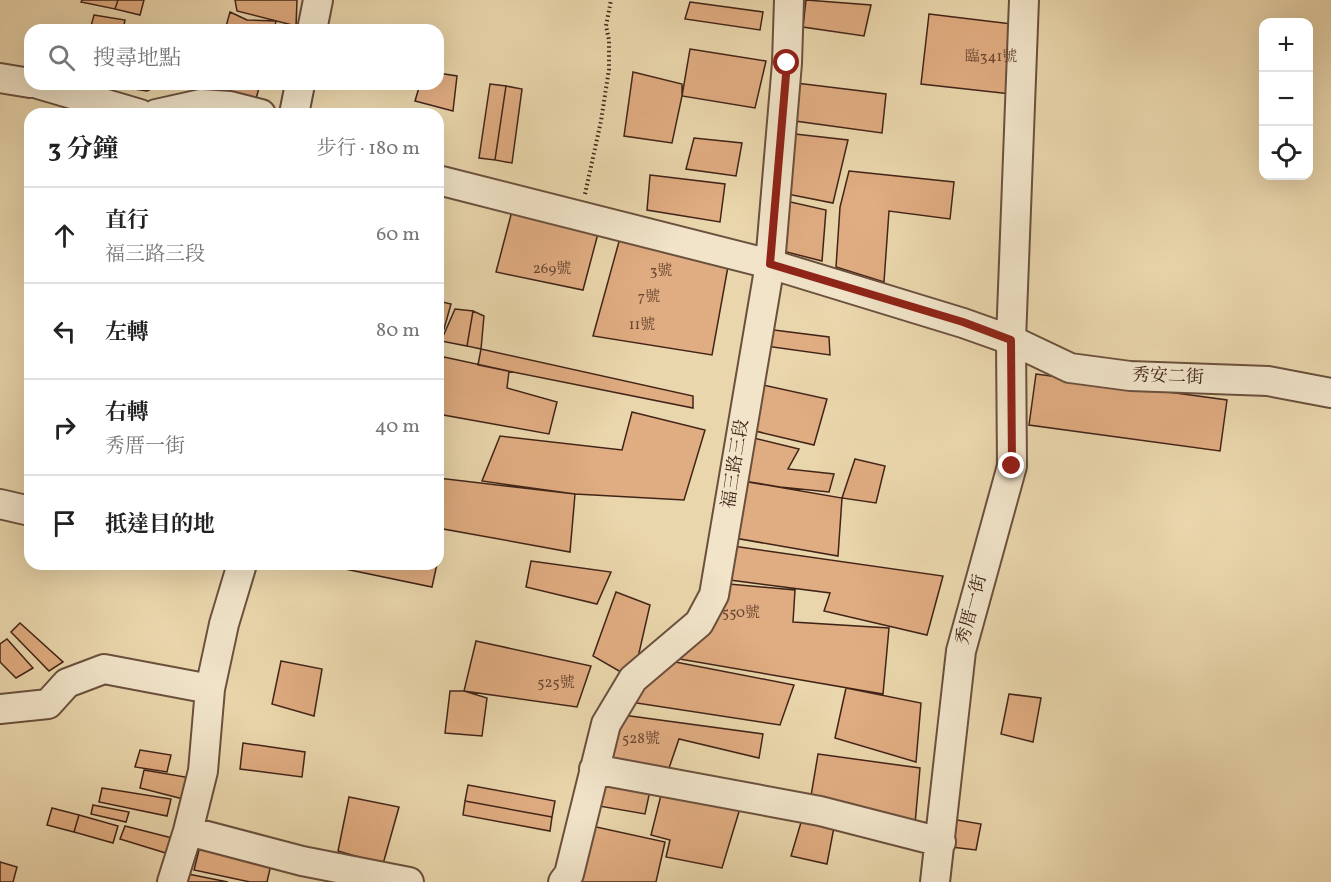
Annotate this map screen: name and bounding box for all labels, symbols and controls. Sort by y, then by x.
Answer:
map controls [1259,18,1313,180]
button: + [1259,18,1313,72]
search box [24,24,444,90]
icon: search [45,41,78,74]
text: 搜尋地點 [93,44,181,75]
house number: 臨341號 [965,47,1017,68]
route start [773,49,799,75]
button: − [1259,72,1313,126]
button: locate [1259,126,1313,180]
text: 3 分鐘 [48,132,118,168]
text: 步行 · 180 m [316,135,420,163]
text: 直行 [105,206,149,237]
icon: ahead [48,219,81,252]
text: 60 m [376,221,420,249]
text: 福三路三段 [105,241,205,269]
house number: 269號 [533,259,571,280]
house number: 3號 [650,261,672,282]
house number: 7號 [638,287,660,308]
icon: left [48,315,81,348]
house number: 11號 [629,315,655,336]
text: 80 m [376,317,420,345]
text: 左轉 [105,318,149,349]
street label: 秀安二街 [1132,363,1204,391]
text: 右轉 [105,398,149,429]
icon: right [48,411,81,444]
text: 40 m [375,413,420,441]
street label: 福三路三段 [717,418,755,510]
text: 秀厝一街 [105,433,185,461]
route end [998,452,1024,478]
icon: arrive [48,507,81,540]
text: 抵達目的地 [105,510,215,541]
street label: 秀厝一街 [951,572,993,648]
house number: 550號 [722,603,760,624]
house number: 525號 [537,673,575,694]
house number: 528號 [622,729,660,750]

